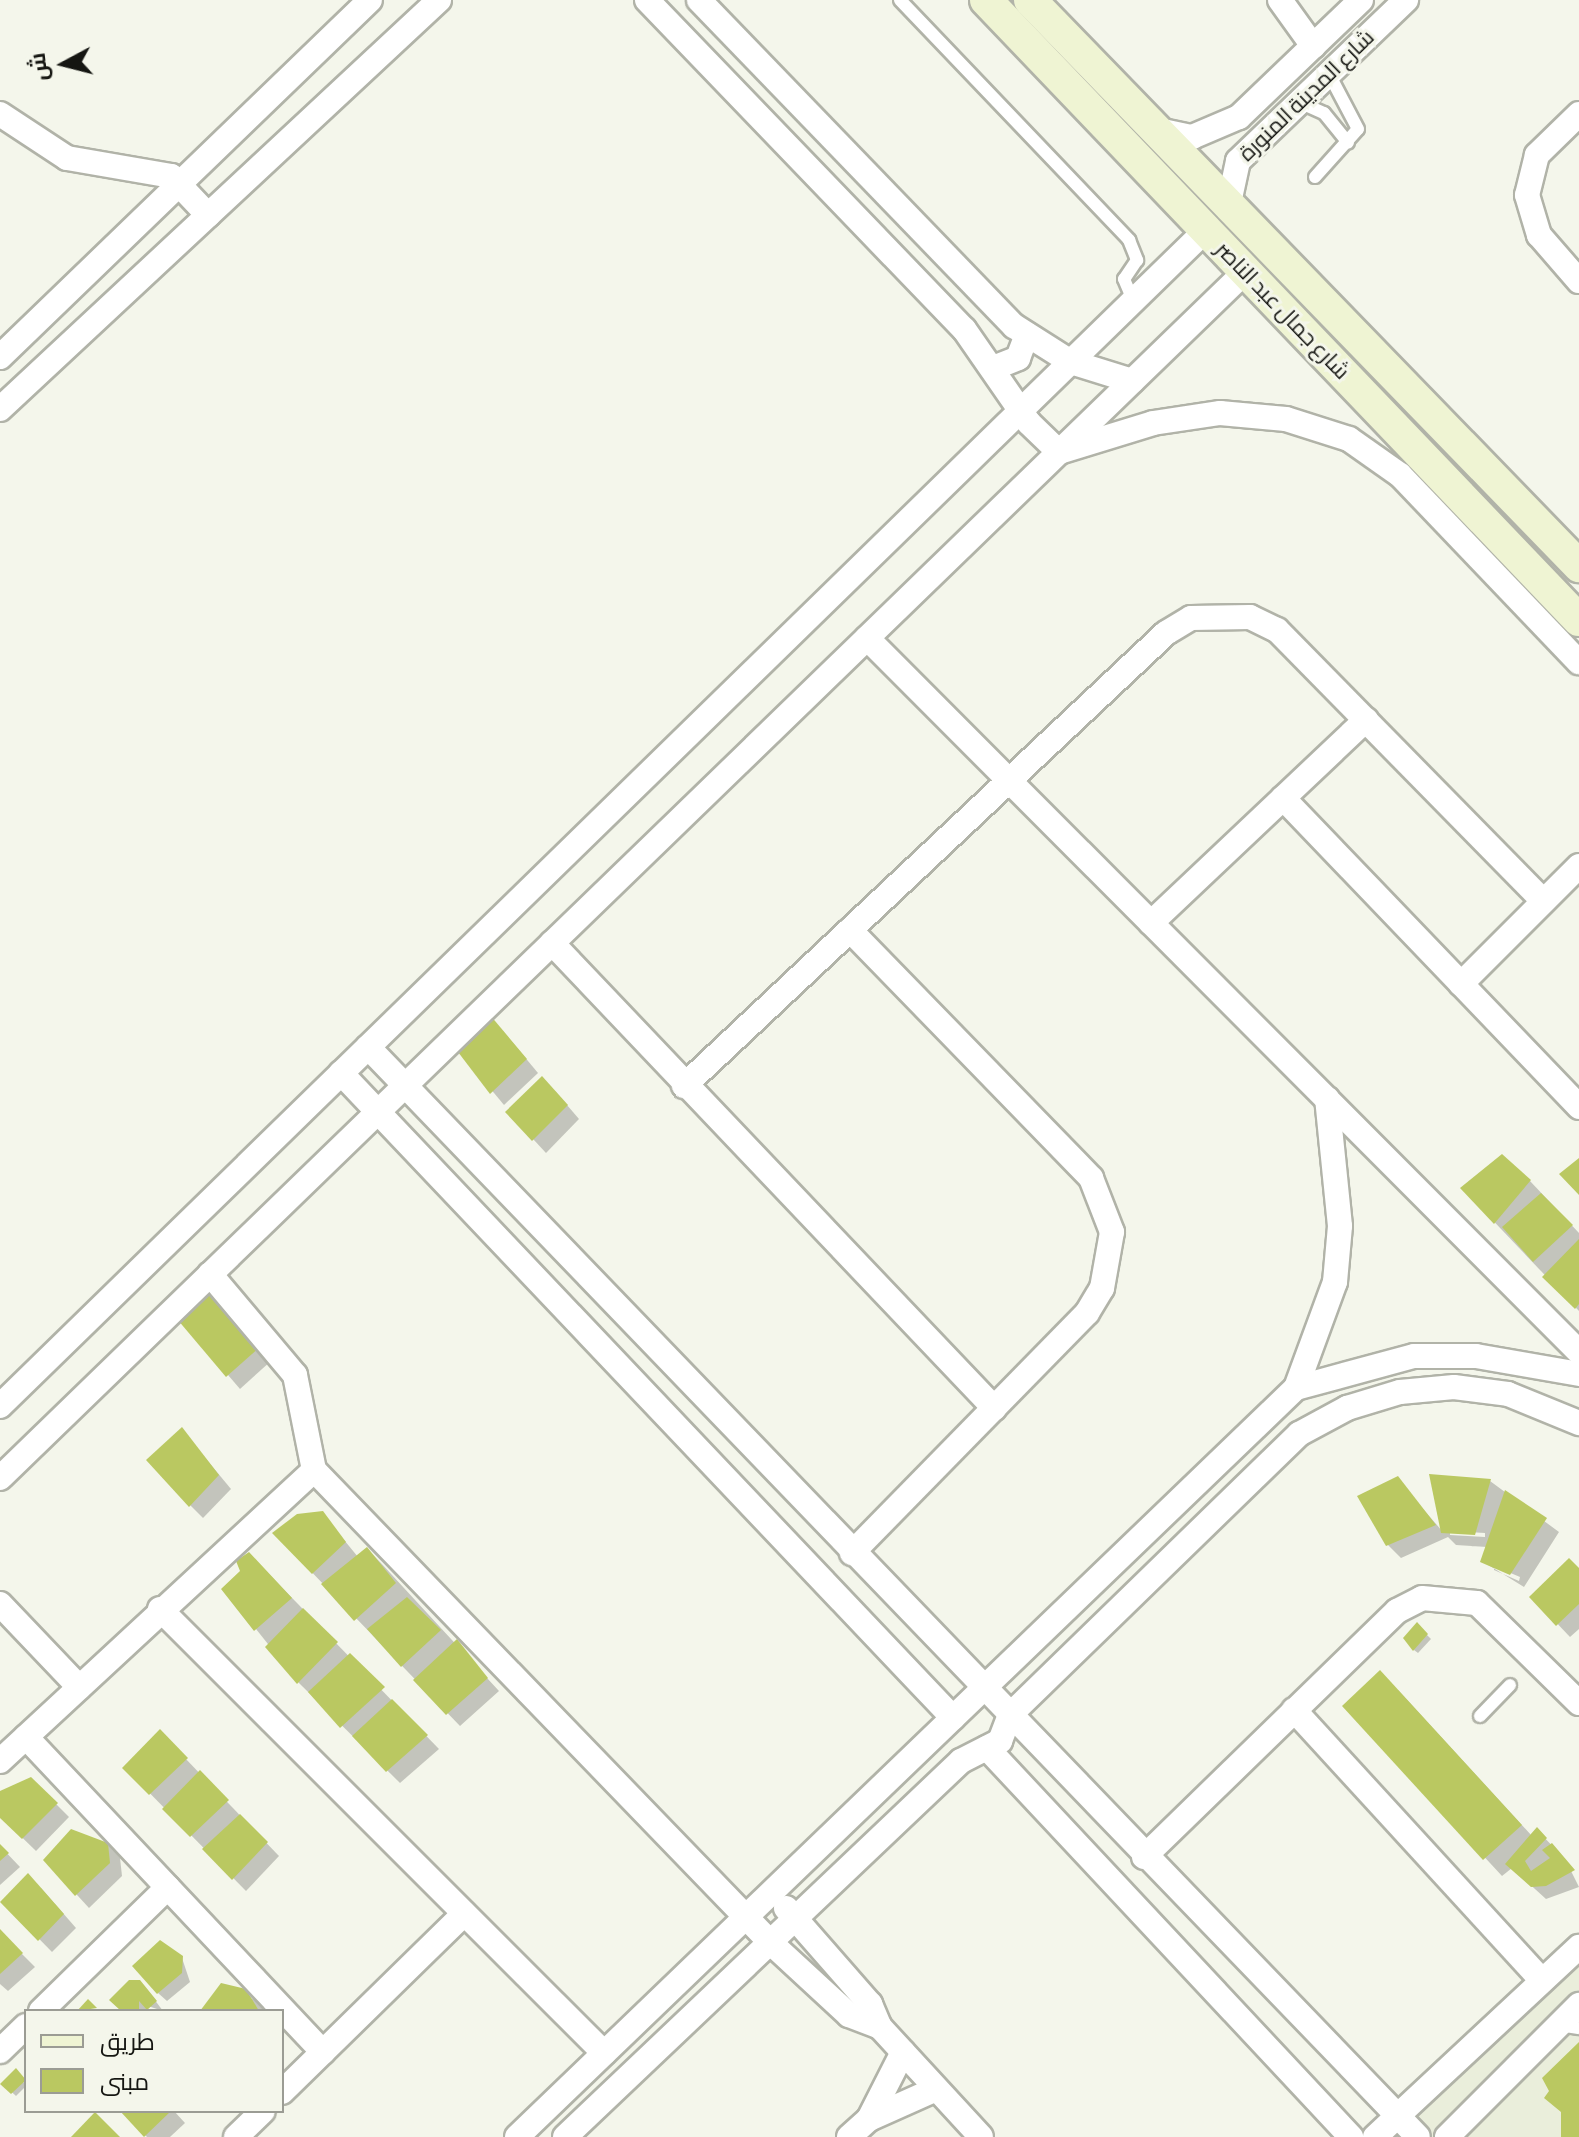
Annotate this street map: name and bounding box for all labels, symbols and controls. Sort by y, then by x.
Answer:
north arrow [24,24,104,104]
street label: شارع المدينة المنورة [1234,25,1380,167]
text: ش [25,51,55,83]
street label: شارع جمال عبد الناصر [1210,237,1354,385]
legend [24,2009,284,2113]
text: طريق [100,2028,155,2057]
text: مبنى [100,2068,149,2097]

